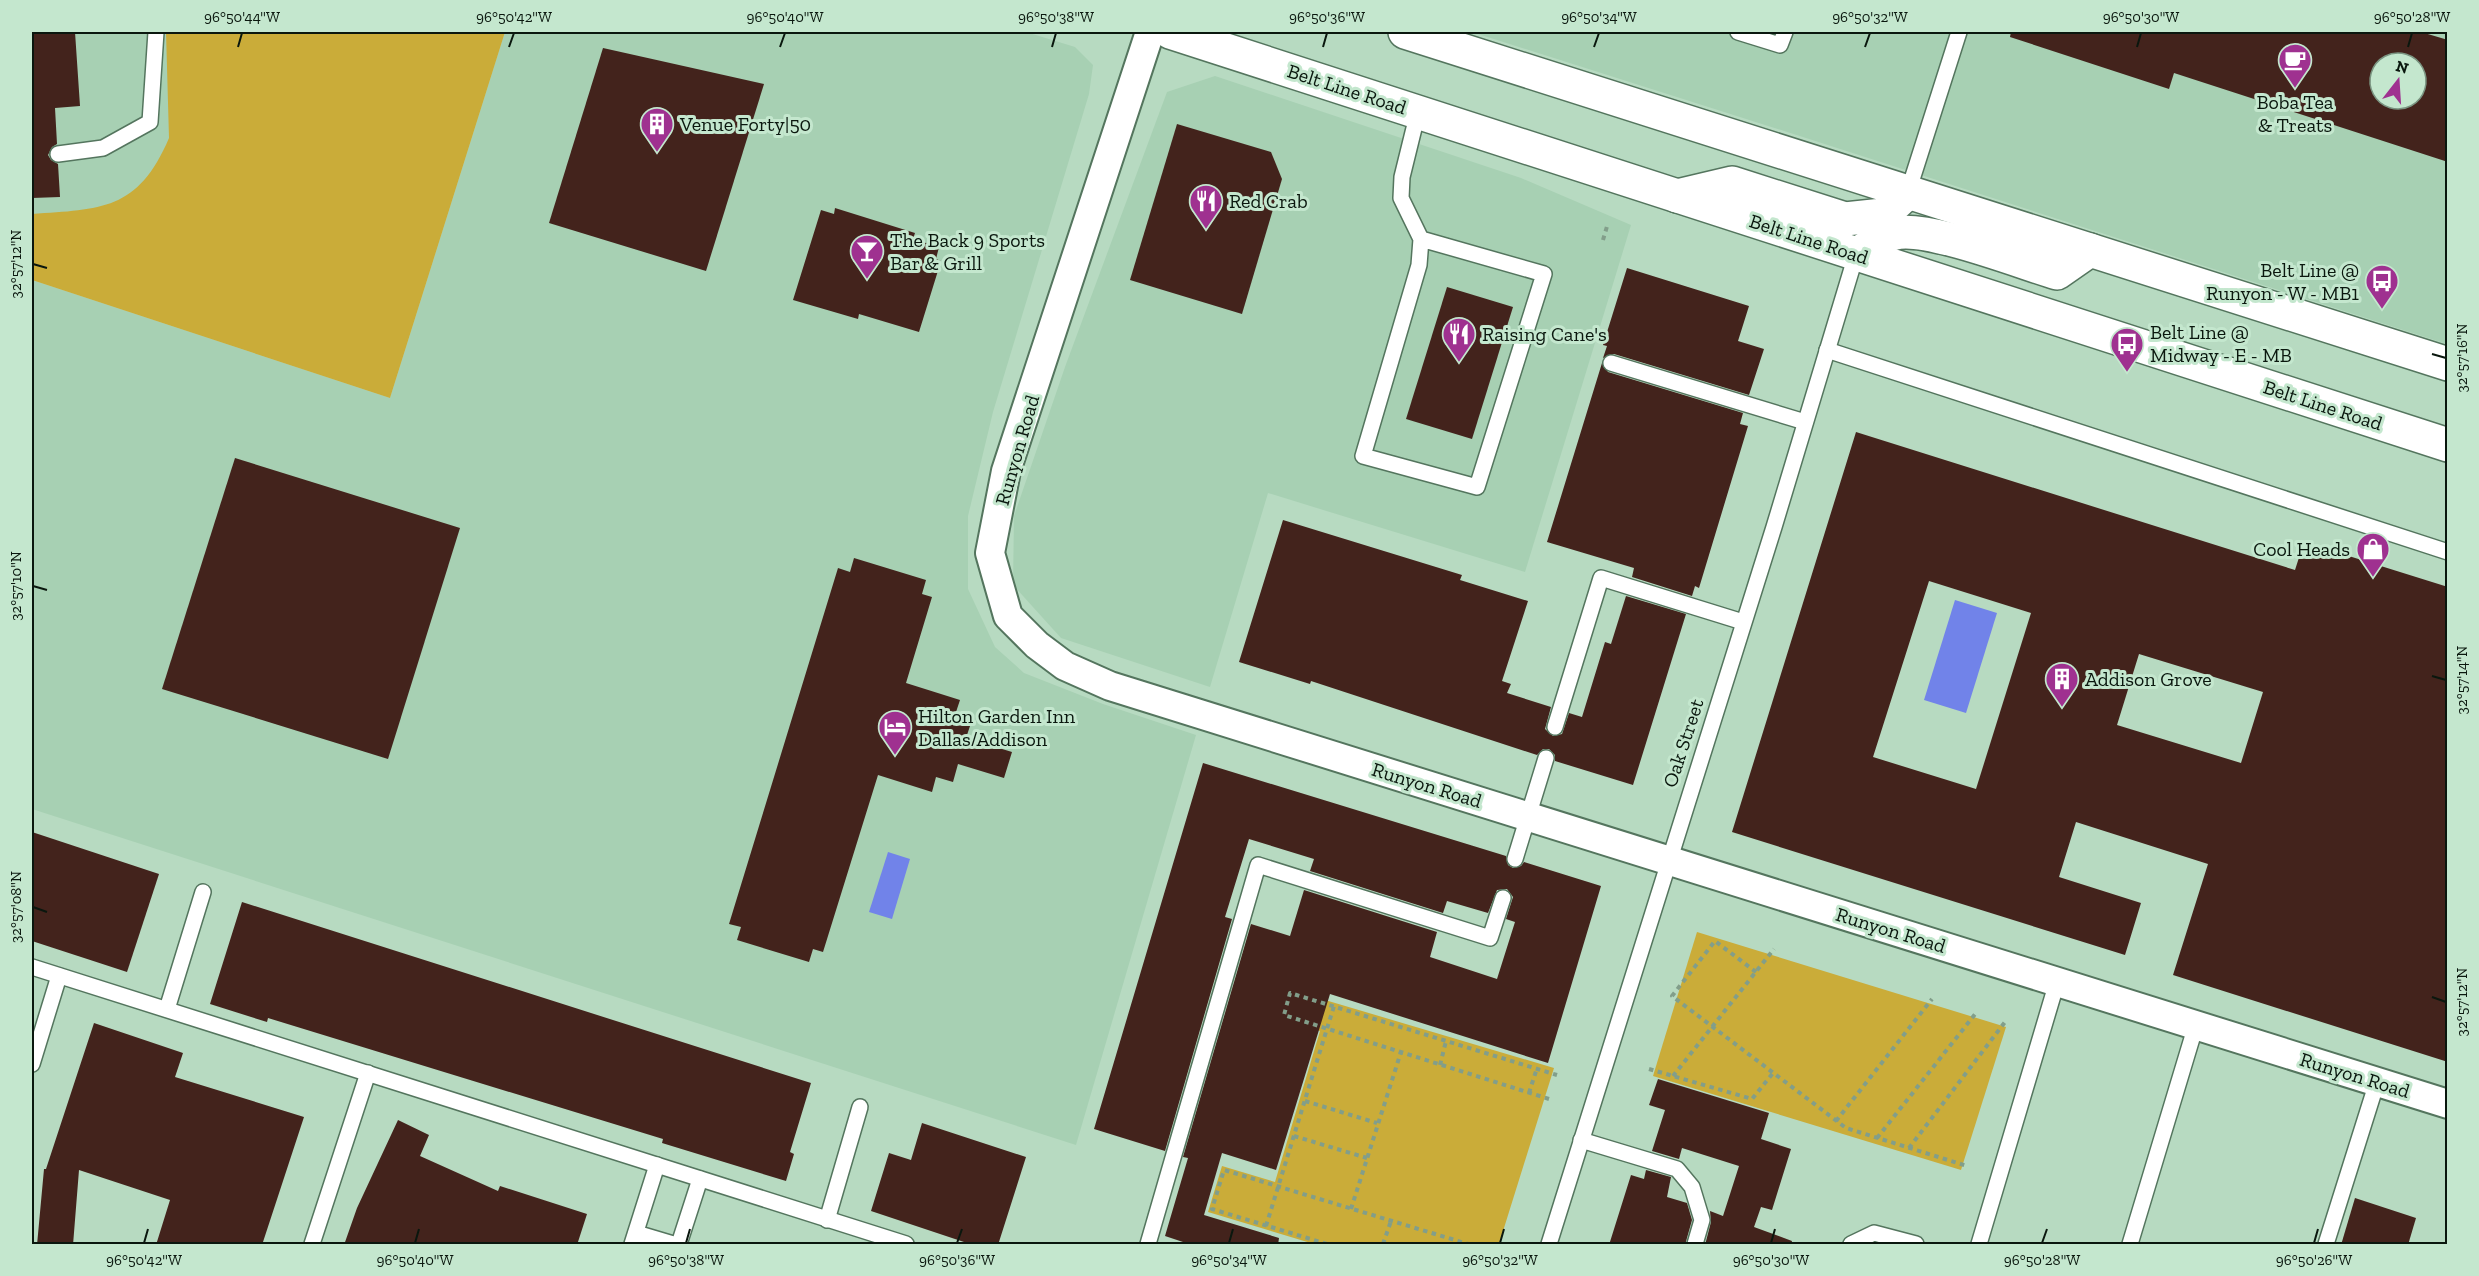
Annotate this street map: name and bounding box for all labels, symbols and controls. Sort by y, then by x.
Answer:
text: 96°50'44"W [204,8,280,26]
text: 96°50'42"W [476,8,552,26]
text: 96°50'40"W [747,8,823,26]
text: 96°50'38"W [1018,8,1094,26]
text: 96°50'36"W [1289,8,1365,26]
text: 96°50'34"W [1561,8,1637,26]
text: 96°50'32"W [1832,8,1908,26]
text: 96°50'30"W [2103,8,2179,26]
text: 96°50'28"W [2374,8,2450,26]
cafe icon: Boba Tea & Treats [2277,42,2313,89]
north arrow [2368,51,2428,111]
text: N [2394,56,2411,78]
street label: Belt Line Road [1284,58,1410,120]
place label: Boba Tea & Treats [2256,90,2334,137]
building icon: Venue Forty|50 [639,106,675,153]
place label: Venue Forty|50 [679,112,811,136]
restaurant icon: Red Crab [1188,183,1224,230]
place label: Red Crab [1229,189,1308,213]
street label: Belt Line Road [1746,208,1872,270]
place label: The Back 9 Sports Bar & Grill [890,228,1045,275]
text: 32°57'12"N [7,230,25,298]
bar icon: The Back 9 Sports Bar & Grill [849,233,885,280]
place label: Belt Line @ Runyon - W - MB1 [2206,258,2359,305]
bus stop icon: Belt Line @ Runyon - W - MB1 [2364,263,2400,310]
restaurant icon: Raising Cane's [1441,316,1477,363]
place label: Belt Line @ Midway - E - MB [2150,320,2292,367]
place label: Raising Cane's [1482,322,1607,346]
text: 32°57'16"N [2453,324,2471,393]
bus stop icon: Belt Line @ Midway - E - MB [2109,326,2145,373]
street label: Belt Line Road [2260,374,2386,436]
street label: Runyon Road [990,392,1044,508]
shop icon: Cool Heads [2355,531,2391,578]
place label: Cool Heads [2253,537,2350,561]
text: 32°57'10"N [7,551,25,621]
text: 32°57'14"N [2453,646,2471,714]
building icon: Addison Grove [2044,661,2080,708]
place label: Addison Grove [2085,667,2212,691]
street label: Oak Street [1657,695,1709,790]
place label: Hilton Garden Inn Dallas/Addison [918,704,1076,751]
hotel icon: Hilton Garden Inn Dallas/Addison [877,709,913,756]
street label: Runyon Road [1369,757,1485,813]
text: 32°57'08"N [7,871,25,943]
street label: Runyon Road [1833,902,1949,958]
text: 32°57'12"N [2453,968,2471,1036]
street label: Runyon Road [2297,1047,2413,1103]
text: 96°50'42"W [106,1251,182,1269]
text: 96°50'40"W [377,1251,453,1269]
text: 96°50'38"W [648,1251,724,1269]
text: 96°50'36"W [919,1251,995,1269]
text: 96°50'34"W [1191,1251,1267,1269]
text: 96°50'32"W [1462,1251,1538,1269]
text: 96°50'30"W [1733,1251,1809,1269]
text: 96°50'28"W [2004,1251,2080,1269]
text: 96°50'26"W [2276,1251,2352,1269]

